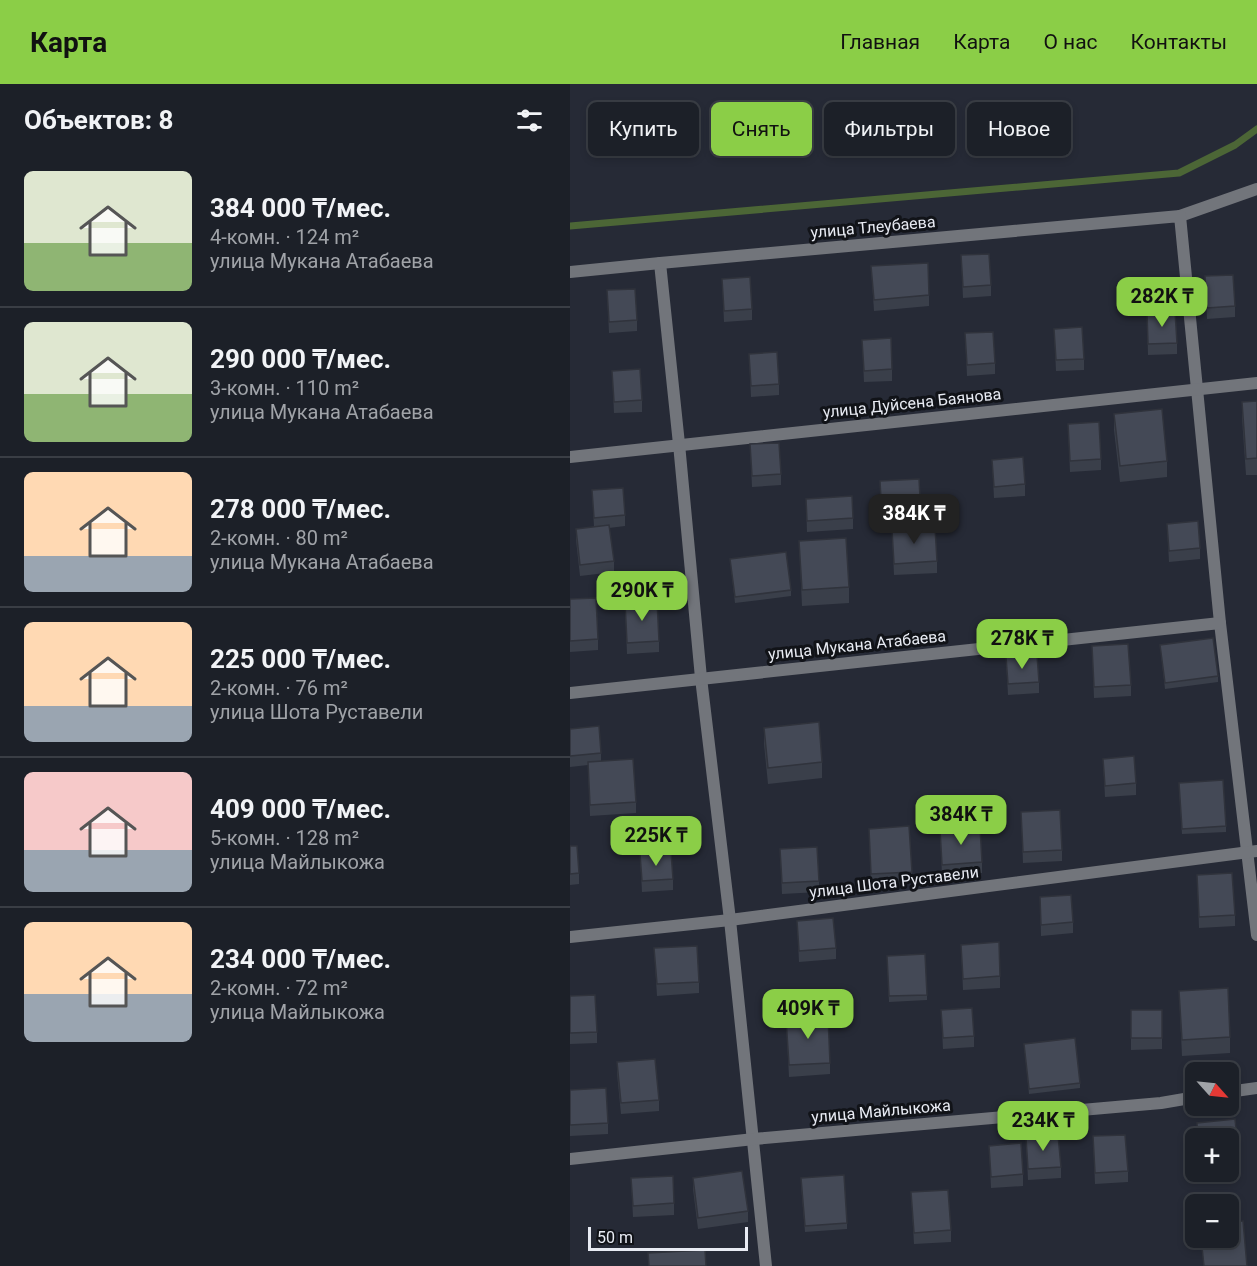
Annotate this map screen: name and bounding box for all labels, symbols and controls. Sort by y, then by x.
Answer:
text: Карта [30,26,107,59]
text: Главная [840,30,920,54]
text: Карта [953,30,1010,54]
text: О нас [1043,30,1098,54]
text: Контакты [1131,30,1227,54]
chip: Купить [588,102,699,156]
chip: Снять [711,102,812,156]
chip: Фильтры [824,102,955,156]
chip: Новое [967,102,1071,156]
icon: filters [513,104,546,137]
text: Объектов: 8 [24,105,173,135]
text: 384 000 ₸/мес. [210,193,391,223]
icon: home [72,195,144,267]
street label: улица Тлеубаева [810,212,936,242]
text: 4-комн. · 124 m² [210,225,359,249]
text: улица Мукана Атабаева [210,249,434,273]
pin: 282K ₸ [1113,277,1211,328]
text: 282K ₸ [1130,284,1194,308]
text: 290 000 ₸/мес. [210,344,391,374]
icon: home [72,346,144,418]
text: 3-комн. · 110 m² [210,376,359,400]
street label: улица Дуйсена Баянова [822,384,1002,422]
text: улица Мукана Атабаева [210,400,434,424]
text: 278 000 ₸/мес. [210,494,391,524]
pin: 384K ₸ [865,494,963,545]
icon: home [72,496,144,568]
text: 384K ₸ [882,501,946,525]
text: 2-комн. · 80 m² [210,526,348,550]
text: улица Мукана Атабаева [210,550,434,574]
pin: 290K ₸ [593,571,691,622]
text: 290K ₸ [610,578,674,602]
pin: 278K ₸ [973,619,1071,670]
street label: улица Мукана Атабаева [767,626,947,664]
text: 278K ₸ [990,626,1054,650]
text: 225 000 ₸/мес. [210,644,391,674]
icon: home [72,646,144,718]
text: 2-комн. · 76 m² [210,676,348,700]
text: улица Шота Руставели [210,700,423,724]
text: 409 000 ₸/мес. [210,794,391,824]
pin: 384K ₸ [912,795,1010,846]
icon: home [72,796,144,868]
text: 384K ₸ [929,802,993,826]
pin: 225K ₸ [607,816,705,867]
text: 225K ₸ [624,823,688,847]
text: 5-комн. · 128 m² [210,826,359,850]
text: улица Майлыкожа [210,850,385,874]
street label: улица Шота Руставели [808,862,980,902]
text: 234 000 ₸/мес. [210,944,391,974]
icon: home [72,946,144,1018]
text: 2-комн. · 72 m² [210,976,348,1000]
pin: 409K ₸ [759,989,857,1040]
text: 409K ₸ [776,996,840,1020]
text: улица Майлыкожа [210,1000,385,1024]
north arrow [1185,1062,1239,1116]
map controls [1185,1062,1239,1248]
street label: улица Майлыкожа [811,1095,951,1127]
pin: 234K ₸ [994,1101,1092,1152]
text: 234K ₸ [1011,1108,1075,1132]
button: + [1185,1128,1239,1182]
button: − [1185,1194,1239,1248]
scale bar [588,1224,748,1252]
text: 50 m [597,1228,633,1247]

